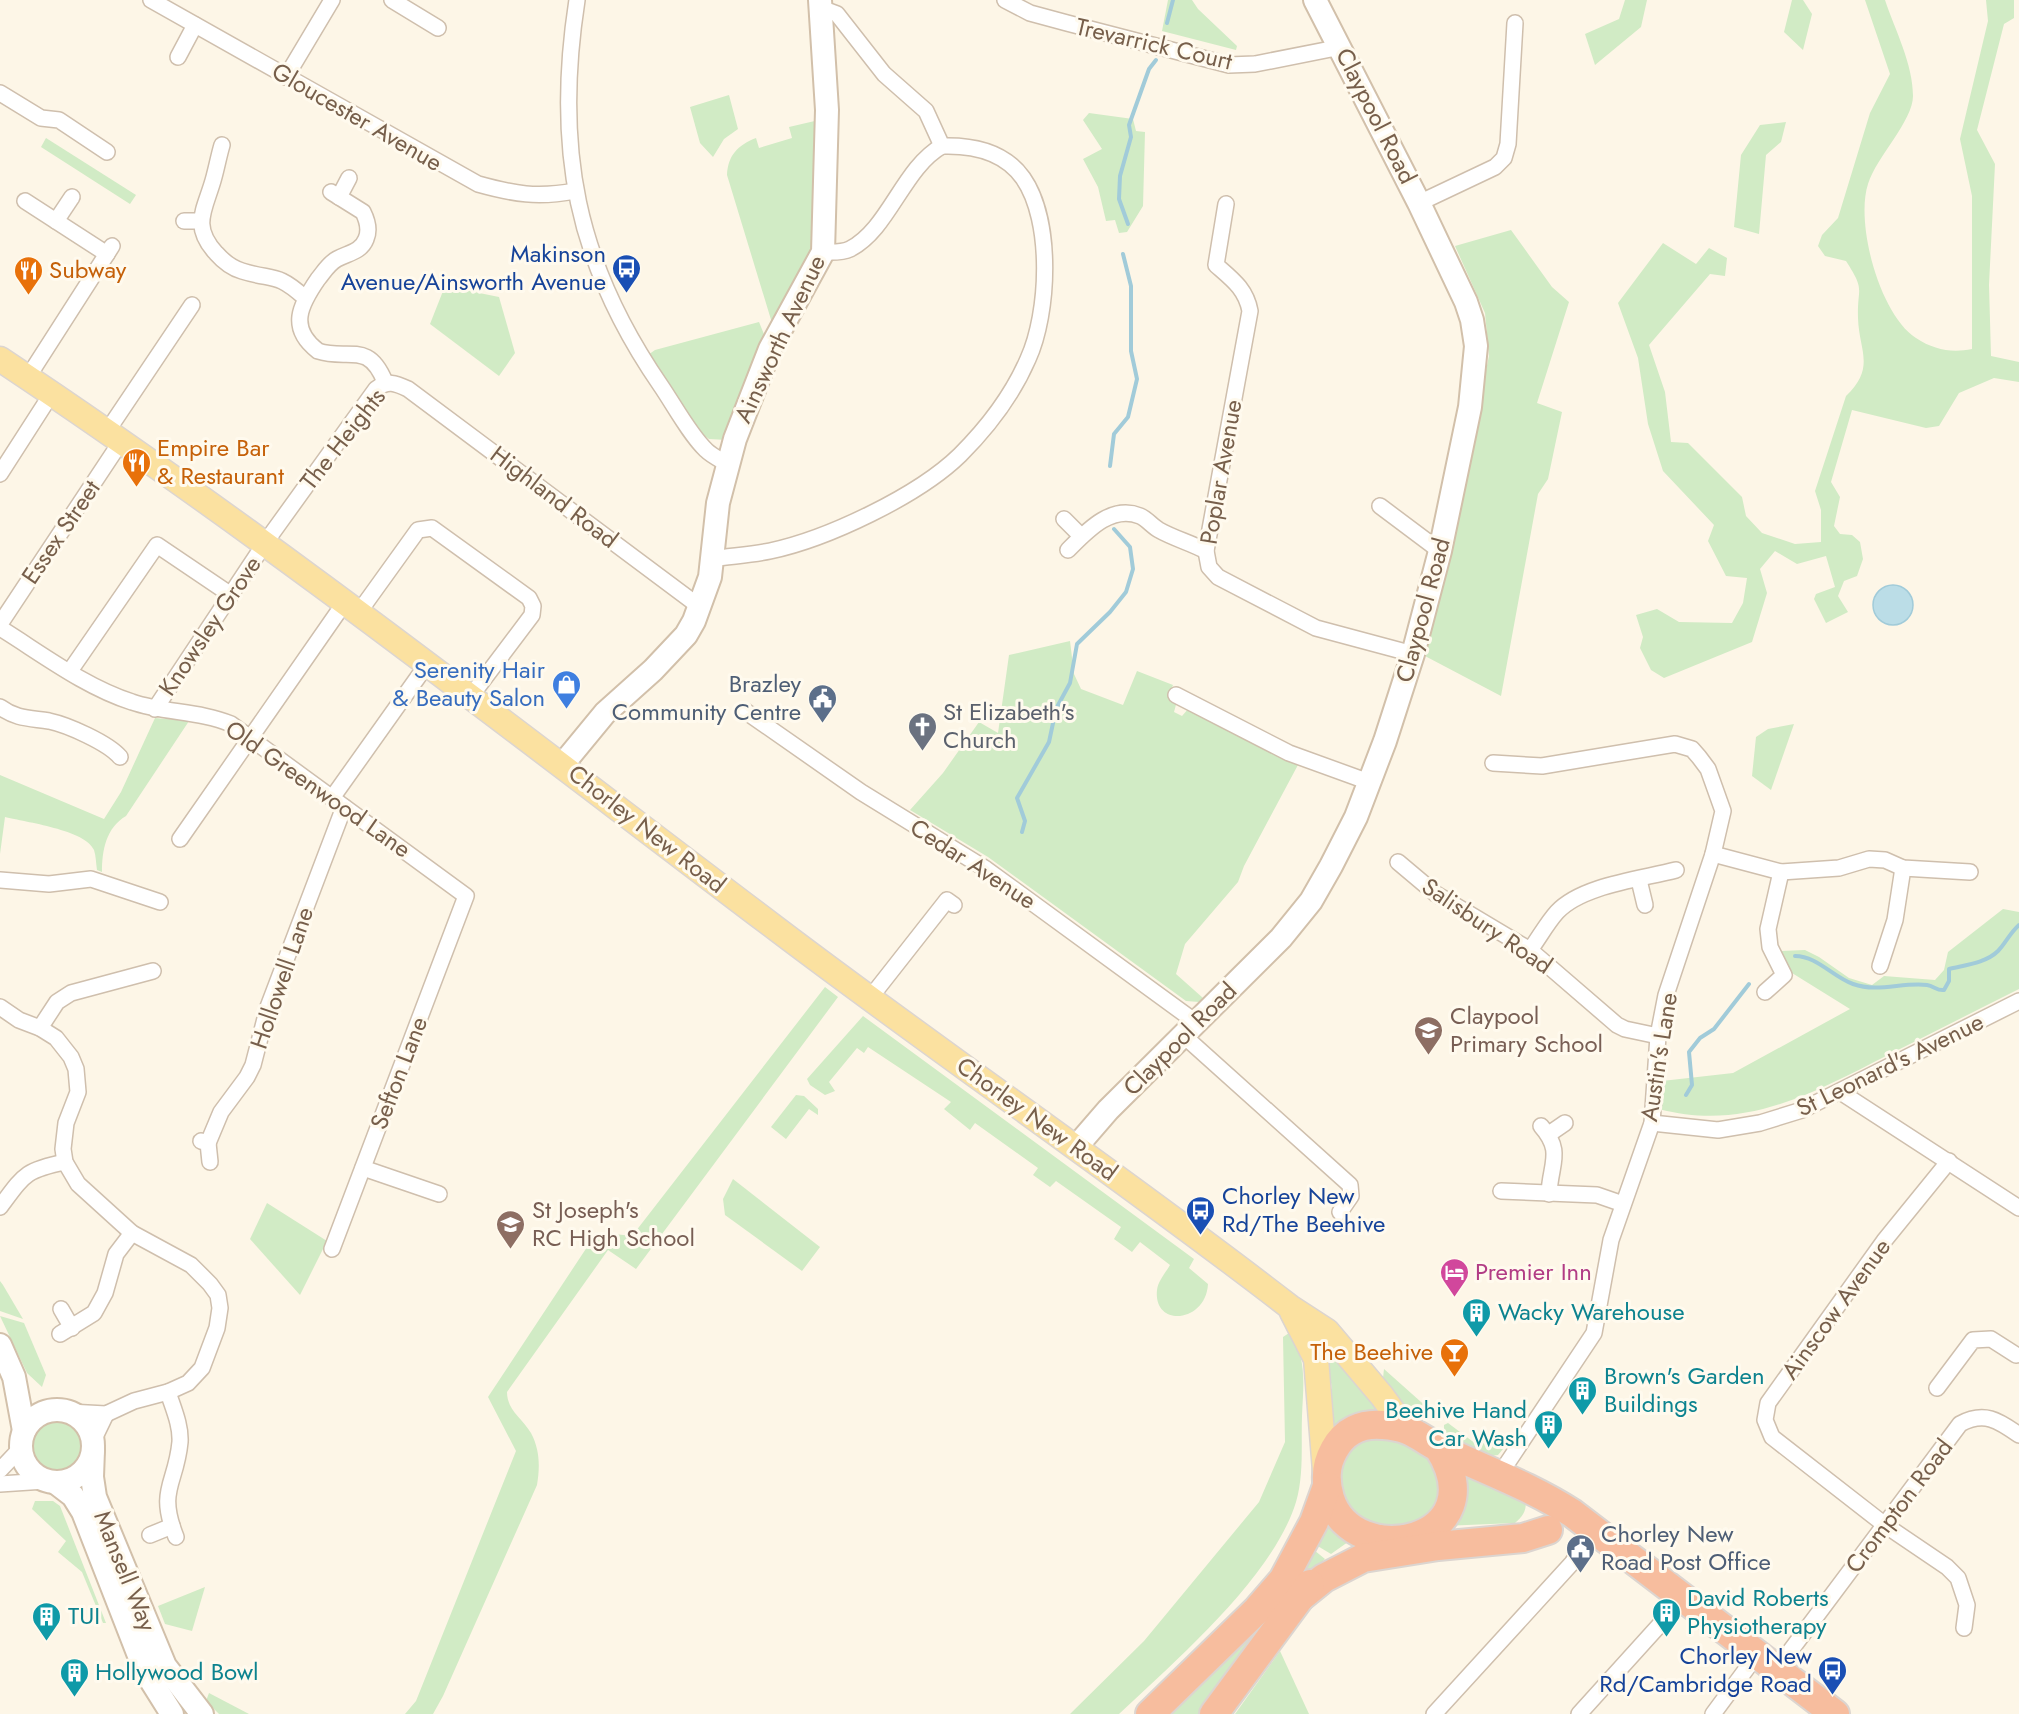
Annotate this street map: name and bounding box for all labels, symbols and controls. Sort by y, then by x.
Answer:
street label: Trevarrick Court [1073,9,1236,79]
street label: Claypool Road [1327,42,1426,190]
street label: Gloucester Avenue [266,54,449,180]
place label: Makinson Avenue/Ainsworth Avenue [341,236,606,299]
street label: Ainsworth Avenue [725,249,834,429]
place label: Subway [49,252,127,287]
bus stop icon: Makinson Avenue/Ainsworth Avenue [611,252,643,294]
restaurant icon: Subway [12,254,44,296]
street label: The Heights [292,380,394,497]
street label: Poplar Avenue [1191,397,1250,547]
place label: Empire Bar & Restaurant [157,430,284,493]
street label: Highland Road [483,437,626,556]
restaurant icon: Empire Bar & Restaurant [120,446,152,488]
street label: Essex Street [13,472,109,591]
street label: Claypool Road [1386,534,1459,686]
street label: Knowsley Grove [150,549,269,703]
place label: Serenity Hair & Beauty Salon [392,652,546,715]
place label: Brazley Community Centre [612,666,801,729]
shop icon: Serenity Hair & Beauty Salon [550,668,582,710]
public building icon: Brazley Community Centre [806,682,838,724]
place label: St Elizabeth's Church [943,694,1074,757]
church icon: St Elizabeth's Church [906,710,938,752]
street label: Old Greenwood Lane [218,711,418,866]
street label: Chorley New Road [561,756,734,901]
street label: Cedar Avenue [903,810,1043,918]
street label: Salisbury Road [1415,869,1560,982]
street label: Hollowell Lane [241,902,322,1053]
street label: Claypool Road [1115,974,1244,1103]
street label: Austin's Lane [1631,990,1686,1124]
place label: Claypool Primary School [1450,998,1603,1061]
street label: St Leonard's Avenue [1790,1004,1989,1125]
street label: Sefton Lane [361,1011,436,1134]
school or university icon: Claypool Primary School [1413,1014,1445,1056]
street label: Chorley New Road [950,1048,1125,1189]
place label: Chorley New Rd/The Beehive [1222,1178,1385,1241]
place label: St Joseph's RC High School [532,1192,695,1255]
bus stop icon: Chorley New Rd/The Beehive [1185,1194,1217,1236]
school or university icon: St Joseph's RC High School [495,1208,527,1250]
street label: Ainscow Avenue [1772,1231,1899,1386]
place label: Premier Inn [1475,1254,1592,1289]
hotel icon: Premier Inn [1438,1256,1470,1298]
place label: Wacky Warehouse [1498,1294,1685,1329]
building icon: Wacky Warehouse [1461,1296,1493,1338]
place label: The Beehive [1310,1334,1433,1369]
bar icon: The Beehive [1438,1336,1470,1378]
place label: Brown's Garden Buildings [1604,1358,1765,1421]
building icon: Brown's Garden Buildings [1567,1374,1599,1416]
place label: Beehive Hand Car Wash [1385,1392,1527,1455]
building icon: Beehive Hand Car Wash [1532,1408,1564,1450]
street label: Crompton Road [1836,1431,1961,1580]
street label: Mansell Way [85,1505,166,1637]
place label: Chorley New Road Post Office [1601,1516,1771,1579]
public building icon: Chorley New Road Post Office [1564,1532,1596,1574]
place label: David Roberts Physiotherapy [1687,1580,1829,1643]
building icon: David Roberts Physiotherapy [1650,1596,1682,1638]
place label: TUI [68,1598,100,1633]
building icon: TUI [31,1600,63,1642]
place label: Chorley New Rd/Cambridge Road [1599,1638,1813,1701]
place label: Hollywood Bowl [95,1654,259,1689]
bus stop icon: Chorley New Rd/Cambridge Road [1817,1654,1849,1696]
building icon: Hollywood Bowl [58,1656,90,1698]

